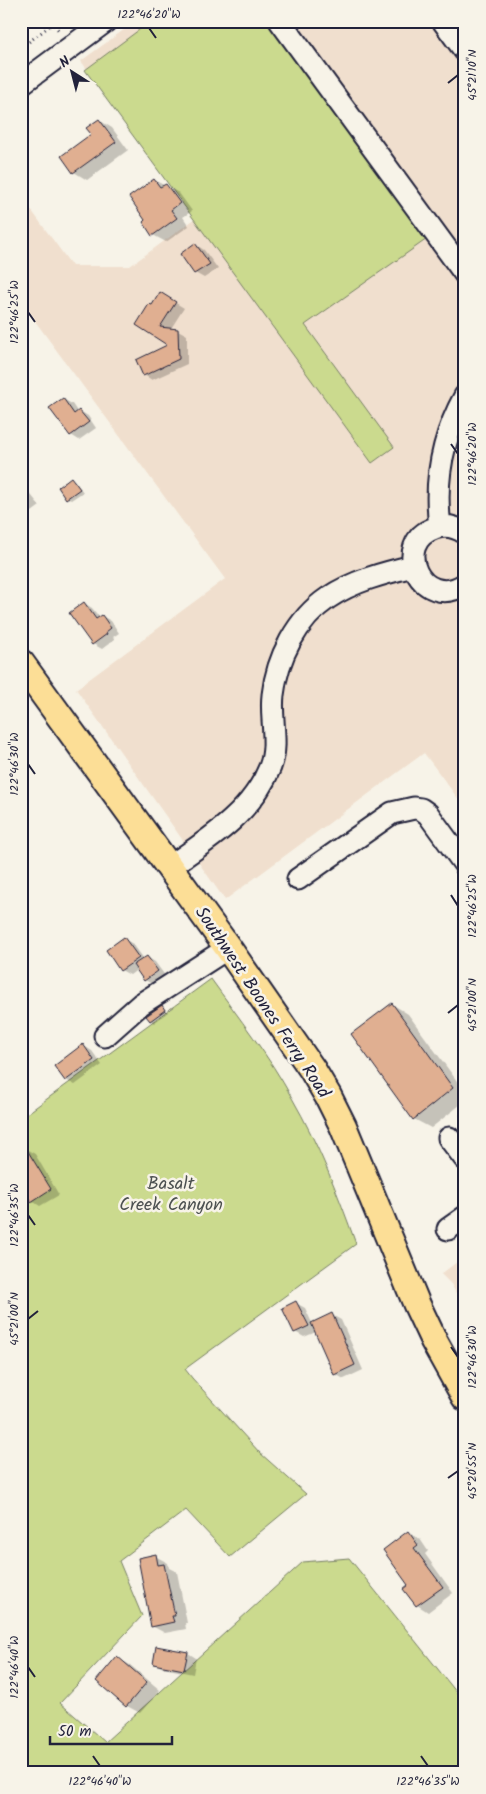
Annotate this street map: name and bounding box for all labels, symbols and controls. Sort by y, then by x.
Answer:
text: 122°46'20"W [117,5,181,24]
north arrow [48,48,98,98]
text: 45°21'10"N [463,49,482,101]
text: N [55,51,75,74]
text: 122°46'25"W [5,280,24,344]
text: 122°46'20"W [463,422,482,486]
text: 122°46'30"W [5,732,24,796]
text: 122°46'25"W [463,874,482,938]
street label: Southwest Boones Ferry Road [186,901,338,1106]
text: 45°21'00"N [463,978,482,1032]
park label: Basalt Creek Canyon [119,1170,223,1220]
text: 122°46'35"W [5,1183,24,1247]
text: 45°21'00"N [5,1292,24,1346]
text: 122°46'30"W [463,1325,482,1389]
text: 45°20'55"N [463,1443,482,1499]
text: 122°46'40"W [5,1636,24,1698]
scale bar [50,1714,172,1746]
text: 50 m [58,1720,92,1744]
text: 122°46'40"W [69,1772,131,1791]
text: 122°46'35"W [396,1772,460,1791]

